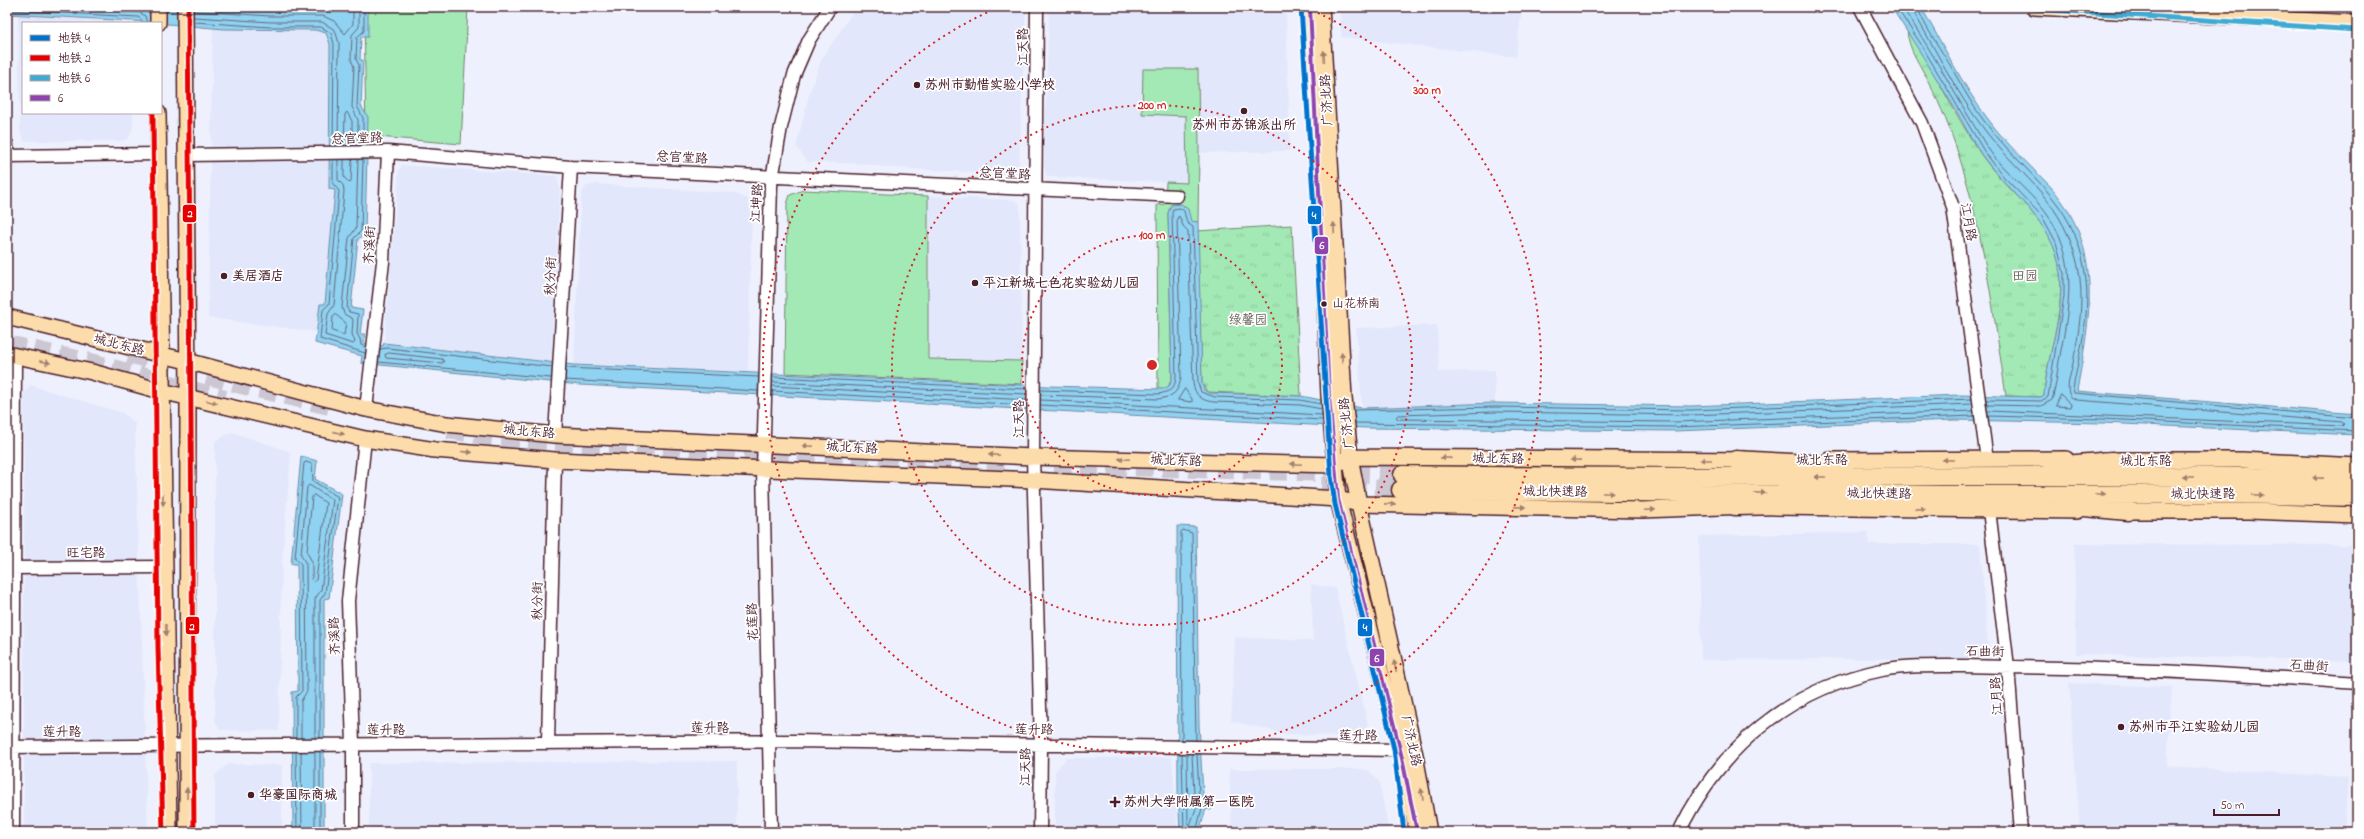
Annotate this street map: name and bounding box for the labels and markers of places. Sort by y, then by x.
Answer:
place label: 苏州市勤惜实验小学校 [925,76,1055,95]
marker: 苏州市勤惜实验小学校 [912,80,922,90]
marker: 苏州市苏锦派出所 [1239,106,1249,116]
place label: 苏州市苏锦派出所 [1192,116,1296,135]
place label: 美居酒店 [232,267,284,286]
marker: 美居酒店 [219,271,229,281]
place label: 平江新城七色花实验幼儿园 [983,274,1139,293]
marker: 平江新城七色花实验幼儿园 [970,278,980,288]
place label: 山花桥南 [1332,295,1380,313]
marker: 山花桥南 [1319,299,1329,309]
centre of rings [1145,358,1159,372]
place label: 苏州市平江实验幼儿园 [2129,718,2259,737]
marker: 苏州市平江实验幼儿园 [2116,722,2126,732]
place label: 华豪国际商城 [259,786,337,805]
marker: 华豪国际商城 [246,790,256,800]
place label: 苏州大学附属第一医院 [1124,793,1254,812]
marker: 苏州大学附属第一医院 [1109,796,1121,808]

